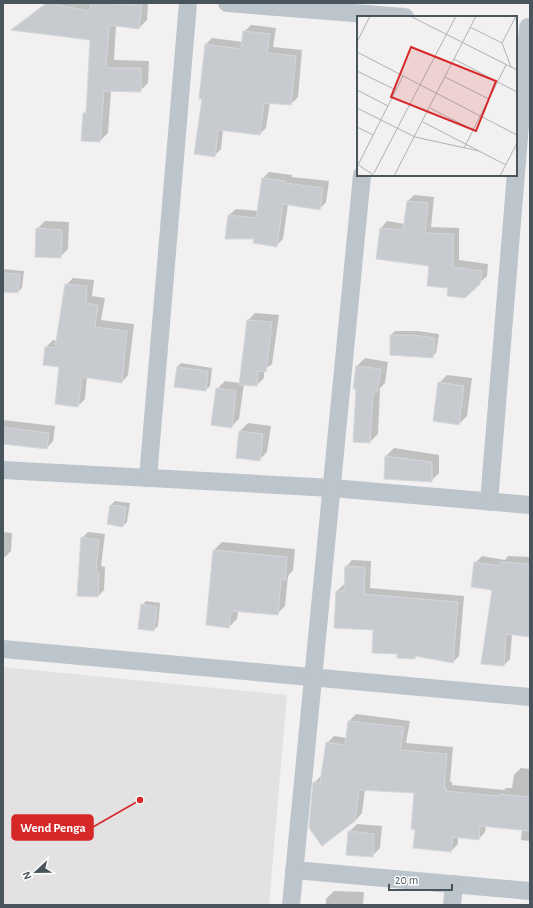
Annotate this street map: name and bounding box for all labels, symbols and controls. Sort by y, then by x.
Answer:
inset map [357,16,517,176]
callout: Wend Penga [12,815,93,840]
text: Wend Penga [20,822,86,835]
north arrow [16,852,56,892]
scale bar [389,866,452,892]
text: N [21,870,34,881]
text: 20 m [395,874,418,886]

